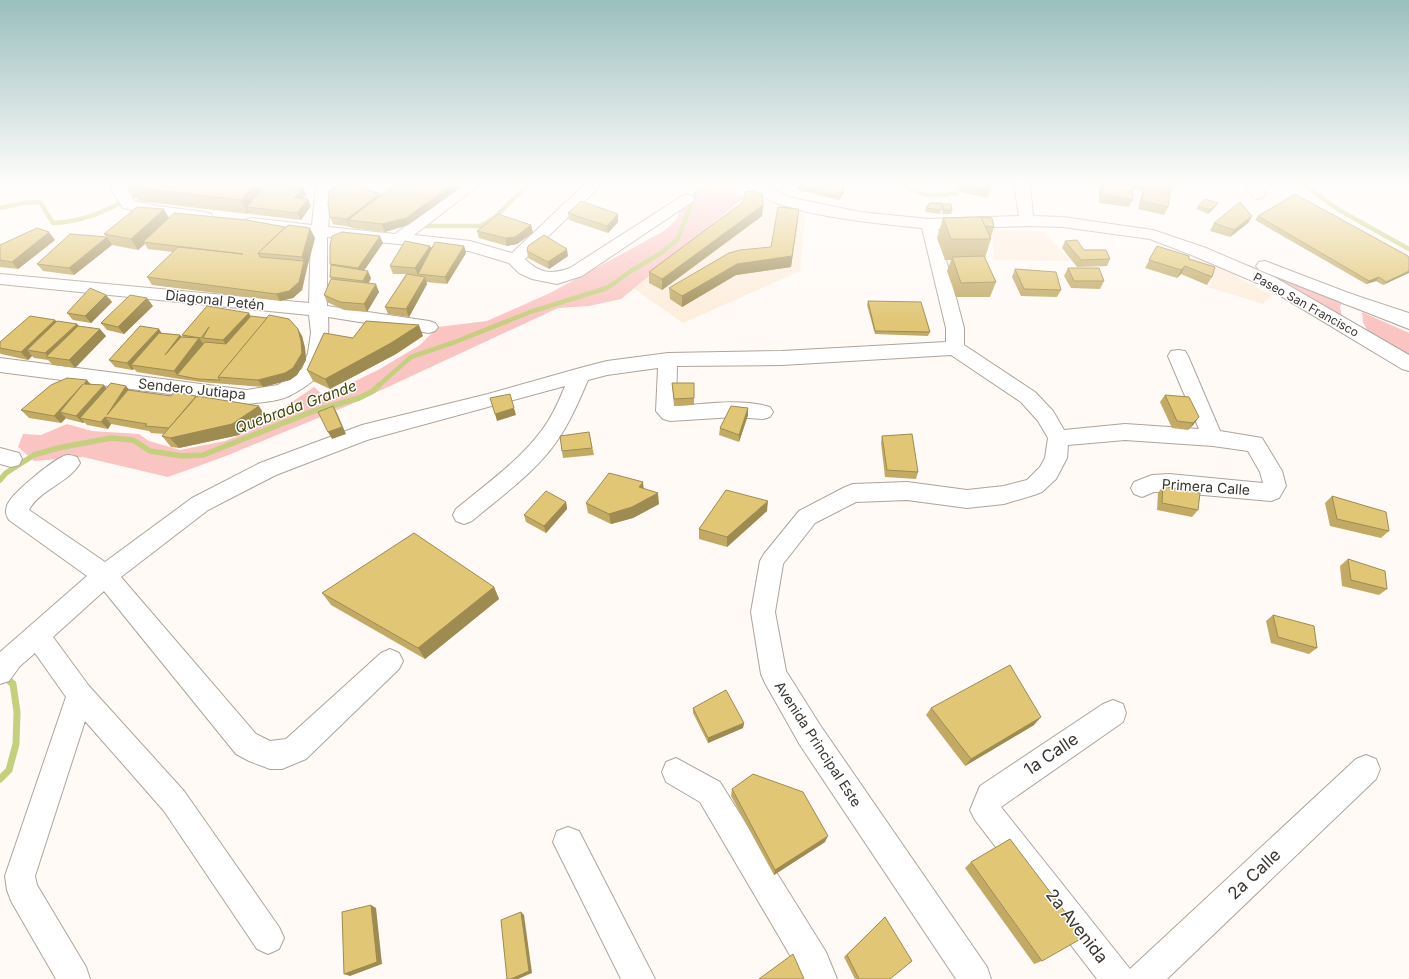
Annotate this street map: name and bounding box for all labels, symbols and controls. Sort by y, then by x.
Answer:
street label: Paseo San Francisco [1251,269,1362,340]
street label: Diagonal Petén [165,286,266,313]
street label: Sendero Jutiapa [137,374,247,403]
water label: Quebrada Grande [232,376,359,437]
street label: Primera Calle [1161,475,1251,498]
street label: Avenida Principal Este [771,678,865,810]
street label: 1a Calle [1020,729,1082,779]
street label: 2a Calle [1223,845,1285,903]
street label: 2a Avenida [1042,885,1112,967]

